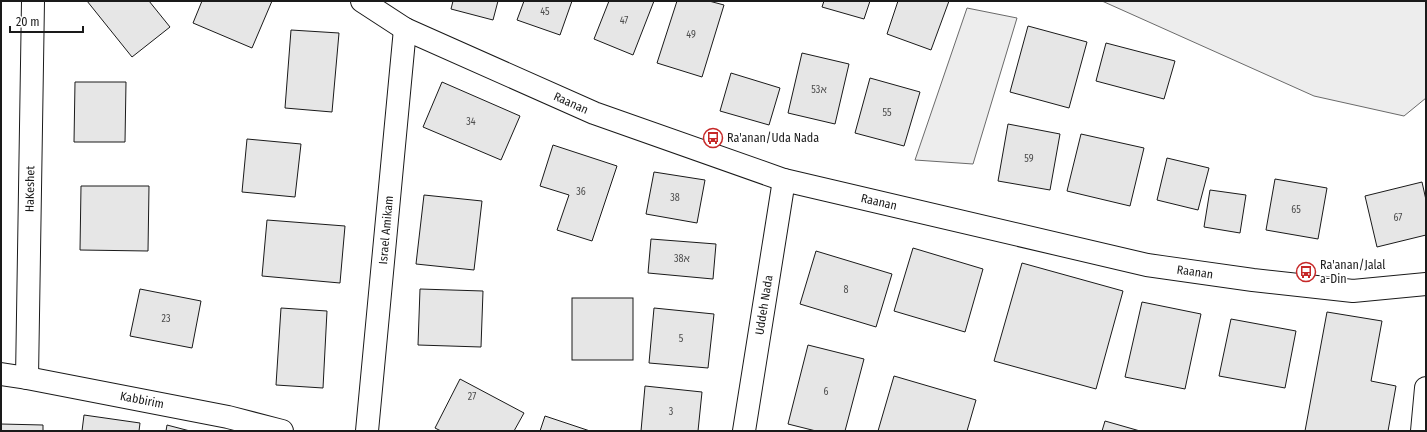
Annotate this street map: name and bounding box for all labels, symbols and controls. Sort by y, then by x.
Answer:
house number: 45 [540,6,550,18]
scale bar [10,8,83,34]
text: 20 m [16,15,40,29]
house number: 47 [620,15,628,27]
house number: 49 [686,29,696,41]
house number: 53א [811,84,827,96]
street label: Raanan [551,89,591,117]
house number: 55 [882,107,892,119]
house number: 34 [466,116,476,128]
bus stop icon: Ra'anan/Uda Nada [702,127,724,149]
place label: Ra'anan/Uda Nada [727,131,819,145]
house number: 59 [1024,153,1034,165]
street label: HaKeshet [23,166,37,212]
house number: 36 [576,186,586,198]
street label: Raanan [860,191,898,213]
house number: 38 [670,192,680,204]
street label: Israel Amikam [376,195,396,265]
house number: 65 [1291,204,1301,216]
house number: 67 [1394,212,1402,224]
house number: 38א [674,253,690,265]
place label: Ra'anan/Jalal a-Din [1320,258,1386,286]
bus stop icon: Ra'anan/Jalal a-Din [1295,261,1317,283]
street label: Raanan [1176,263,1214,281]
street label: Uddeh Nada [752,274,776,336]
house number: 8 [844,284,849,296]
house number: 23 [162,313,171,325]
house number: 5 [679,333,684,345]
house number: 6 [824,386,829,398]
street label: Kabbirim [119,389,165,411]
house number: 27 [468,391,476,403]
house number: 3 [669,406,674,418]

